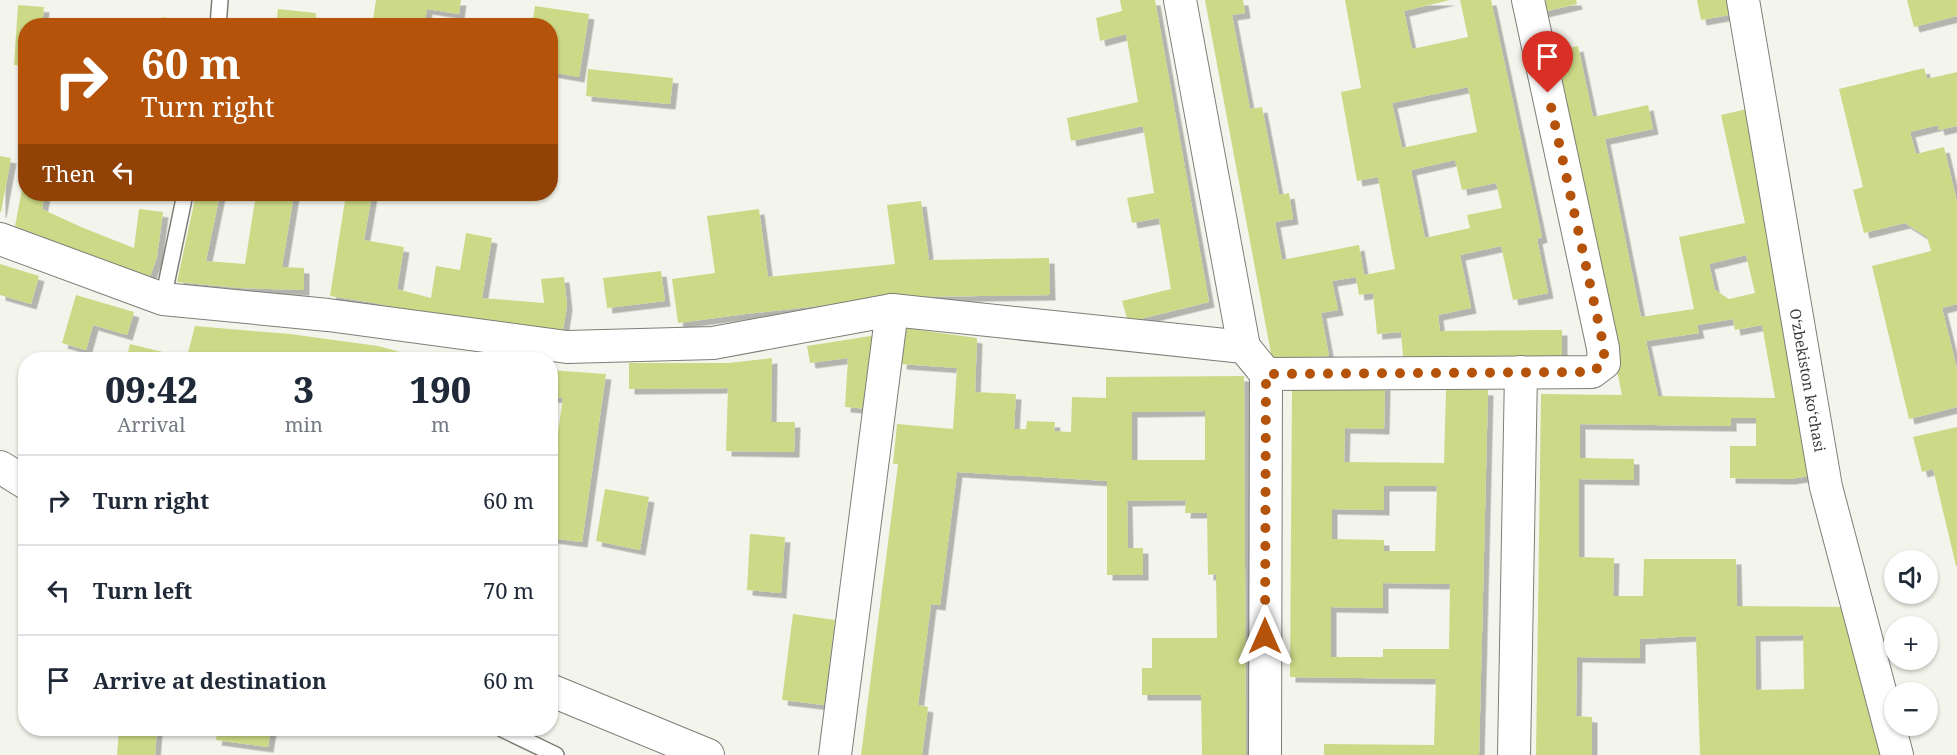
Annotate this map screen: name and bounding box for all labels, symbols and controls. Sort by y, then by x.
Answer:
pin [1522,31,1573,93]
text: 60 m [141,34,241,91]
icon: arrive [1531,40,1564,73]
icon: right [42,42,120,120]
text: Turn right [141,88,274,125]
icon: left [107,156,140,189]
text: Then [42,158,95,188]
street label: Oʻzbekiston koʻchasi [1786,307,1831,454]
text: 09:42 [105,365,198,414]
text: 3 [294,365,314,414]
text: 190 [410,365,471,414]
text: Arrival [117,411,186,438]
text: min [285,411,323,438]
text: m [431,411,450,438]
icon: right [42,484,75,517]
text: Turn right [93,485,209,515]
text: 60 m [483,485,534,515]
map controls [1884,550,1938,736]
button: sound [1884,550,1938,604]
icon: left [42,574,75,607]
text: Turn left [93,575,192,605]
text: 70 m [483,575,534,605]
position arrow [1233,604,1297,668]
button: + [1884,616,1938,670]
icon: arrive [42,664,75,697]
text: Arrive at destination [93,665,327,695]
text: 60 m [483,665,534,695]
button: − [1884,682,1938,736]

